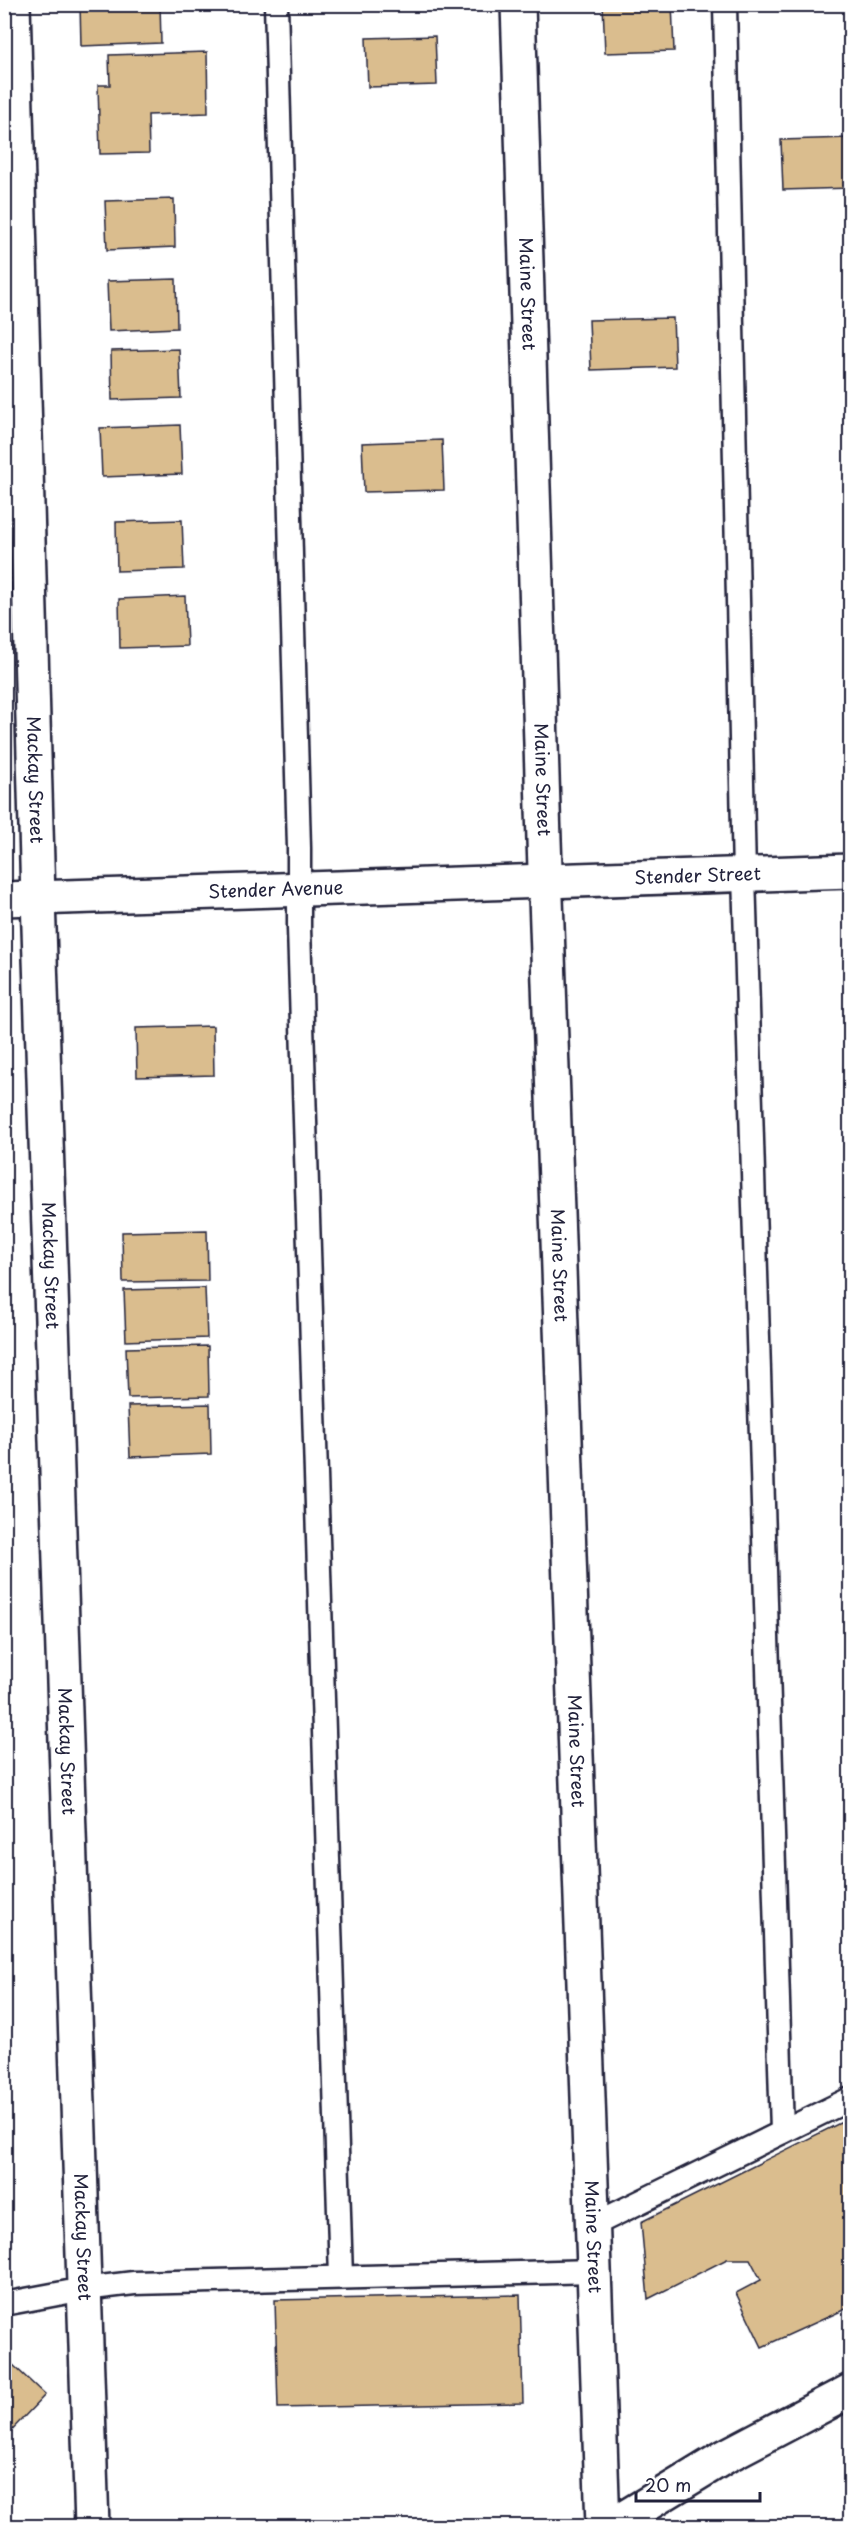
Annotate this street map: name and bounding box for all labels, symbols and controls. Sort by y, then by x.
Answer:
street label: Maine Street [513,237,544,351]
street label: Mackay Street [21,716,51,844]
street label: Maine Street [528,723,559,836]
street label: Stender Street [634,859,761,890]
street label: Stender Avenue [208,873,344,904]
street label: Mackay Street [36,1201,67,1330]
street label: Maine Street [545,1208,576,1322]
street label: Mackay Street [52,1687,83,1815]
street label: Maine Street [562,1694,593,1808]
street label: Mackay Street [68,2173,100,2301]
street label: Maine Street [579,2180,610,2294]
scale bar [636,2465,760,2503]
text: 20 m [645,2471,691,2498]

